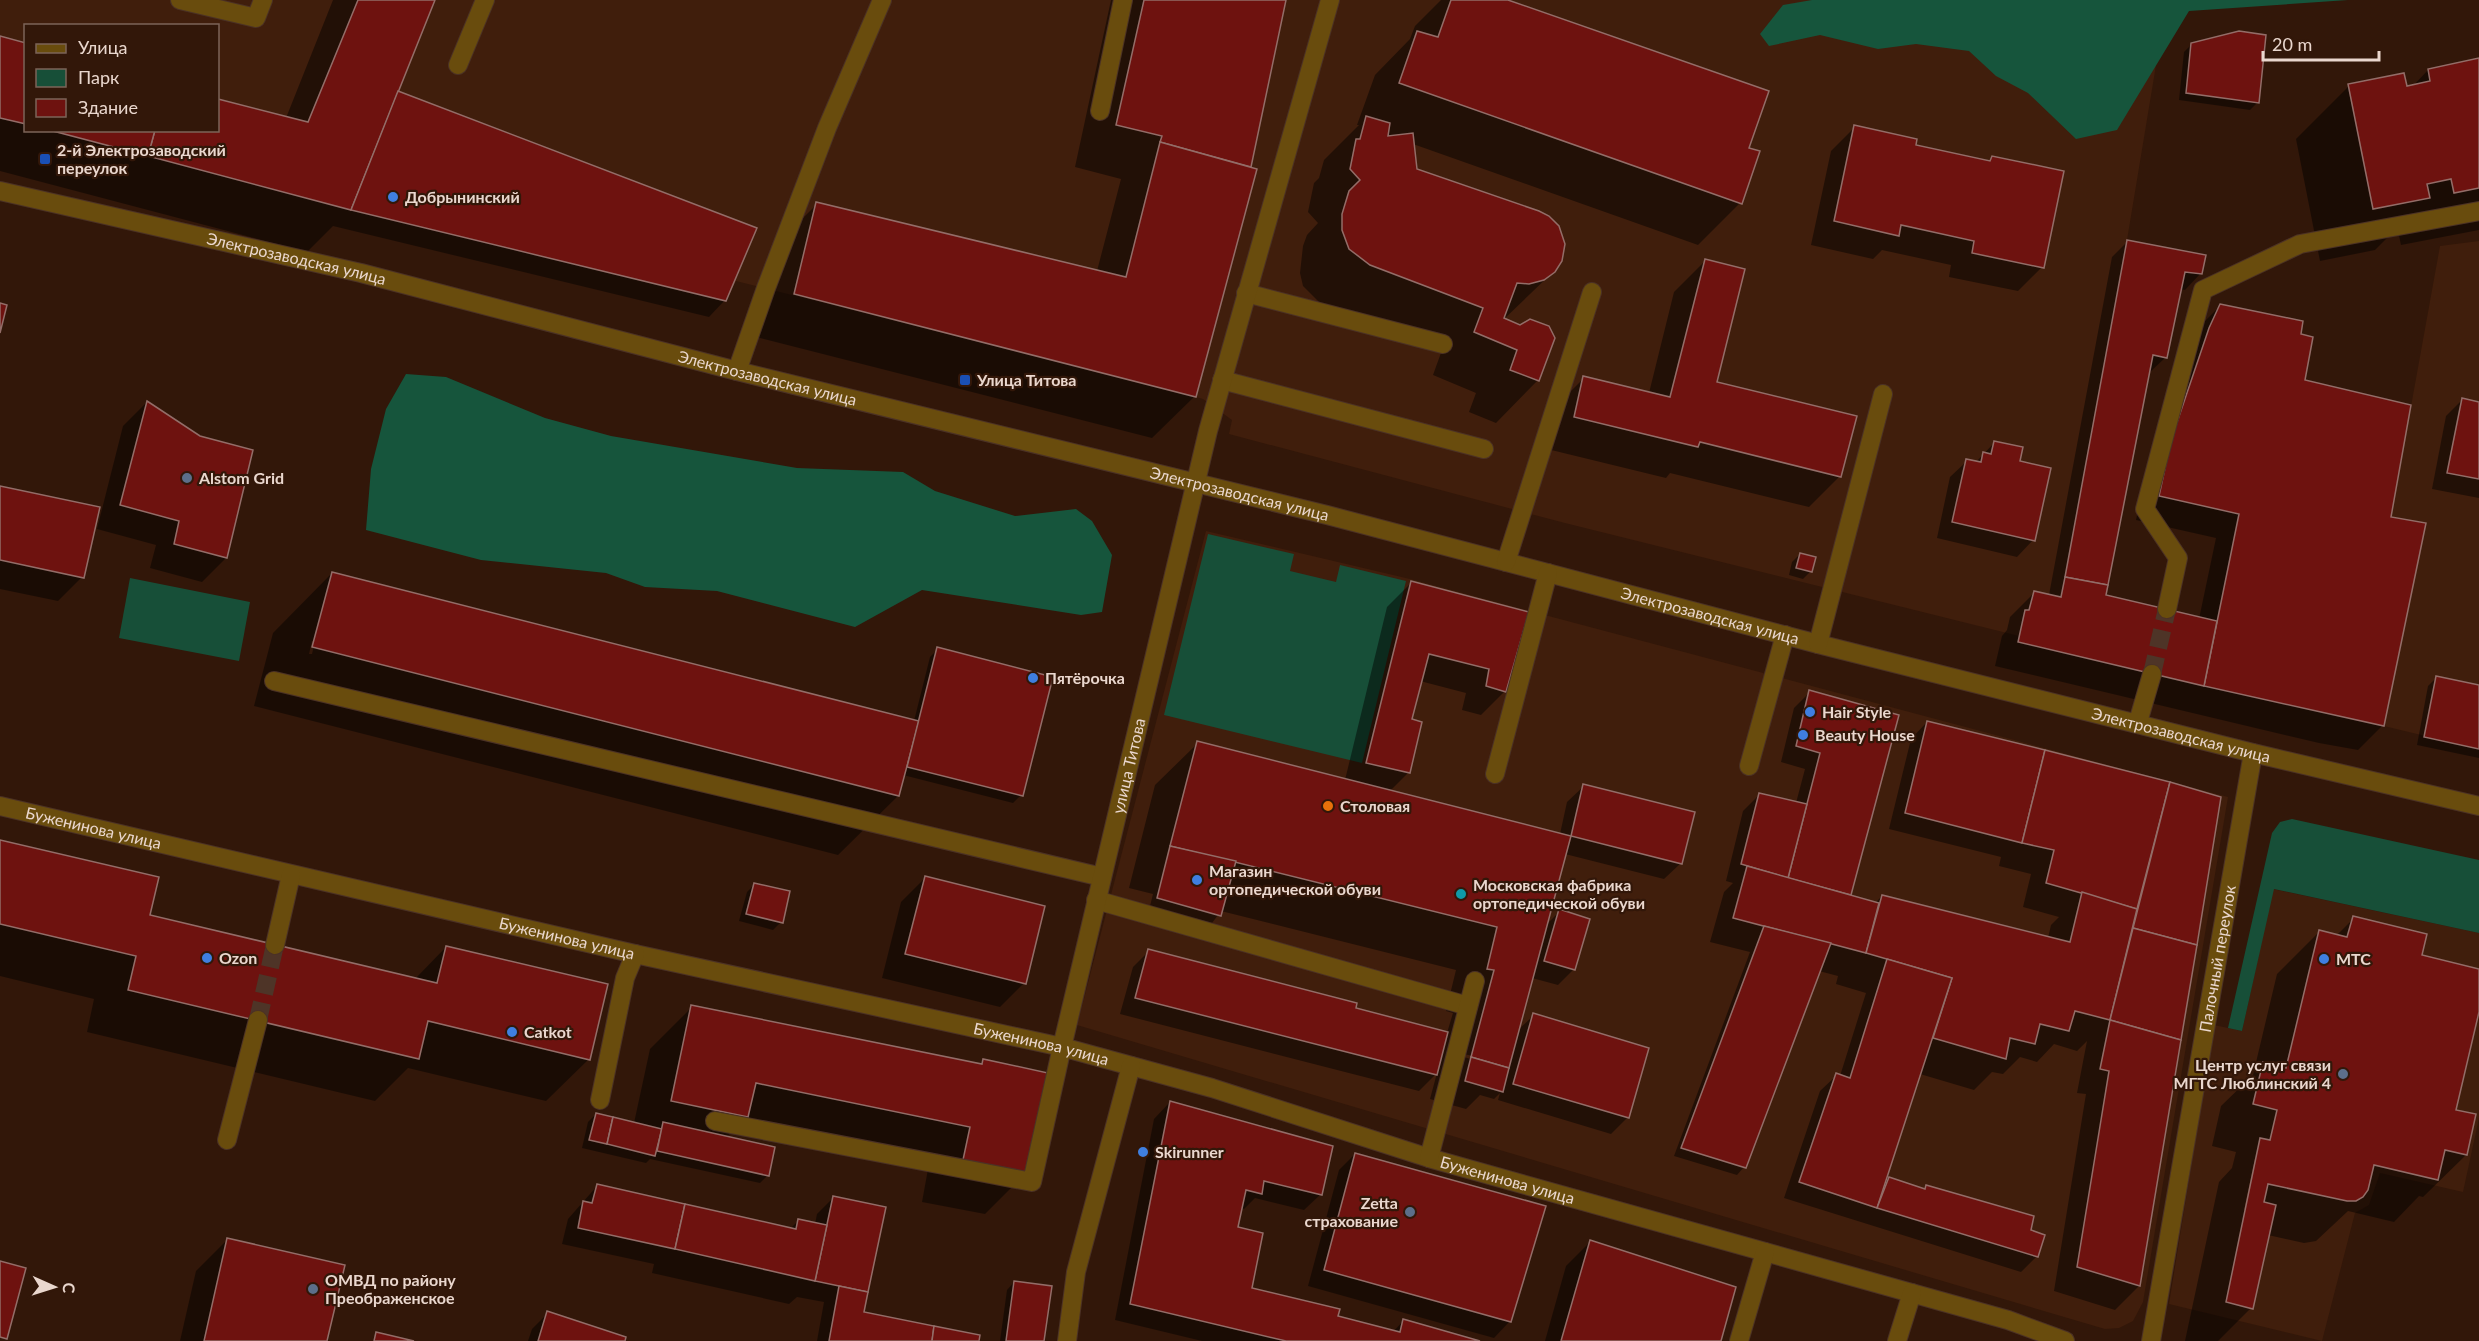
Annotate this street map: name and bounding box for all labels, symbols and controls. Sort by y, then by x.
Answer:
legend [24,24,219,132]
scale bar [2263,24,2378,62]
text: 20 m [2272,33,2312,55]
text: Улица [78,36,128,58]
text: Парк [78,66,120,88]
text: Здание [78,96,138,118]
place label: 2-й Электрозаводский переулок [57,140,226,177]
marker: 2-й Электрозаводский переулок [38,152,52,166]
place label: Добрынинский [405,187,520,206]
marker: Добрынинский [386,190,400,204]
street label: Электрозаводская улица [205,228,388,288]
street label: Электрозаводская улица [676,346,859,409]
place label: Улица Титова [976,370,1076,389]
marker: Улица Титова [958,373,972,387]
street label: Электрозаводская улица [1148,462,1331,524]
place label: Alstom Grid [198,468,284,487]
marker: Alstom Grid [180,471,194,485]
street label: Электрозаводская улица [1619,583,1801,648]
place label: Пятёрочка [1045,668,1125,687]
marker: Пятёрочка [1026,671,1040,685]
place label: Hair Style [1822,702,1892,721]
street label: Электрозаводская улица [2090,703,2272,766]
marker: Hair Style [1803,705,1817,719]
street label: улица Титова [1108,716,1149,815]
place label: Beauty House [1815,725,1915,744]
marker: Beauty House [1796,728,1810,742]
place label: Столовая [1340,796,1410,815]
marker: Столовая [1321,799,1335,813]
street label: Буженинова улица [24,802,163,852]
place label: Магазин ортопедической обуви [1209,861,1381,898]
marker: Магазин ортопедической обуви [1190,873,1204,887]
place label: Московская фабрика ортопедической обуви [1473,875,1645,912]
street label: Палочный переулок [2195,883,2239,1034]
marker: Московская фабрика ортопедической обуви [1454,887,1468,901]
street label: Буженинова улица [497,913,637,963]
place label: Ozon [219,948,257,967]
place label: МТС [2336,949,2371,968]
marker: Ozon [200,951,214,965]
marker: МТС [2317,952,2331,966]
street label: Буженинова улица [972,1018,1111,1068]
place label: Catkot [524,1022,572,1041]
marker: Catkot [505,1025,519,1039]
place label: Центр услуг связи МГТС Люблинский 4 [2173,1055,2331,1092]
marker: Центр услуг связи МГТС Люблинский 4 [2336,1067,2350,1081]
place label: Skirunner [1155,1142,1224,1161]
marker: Skirunner [1136,1145,1150,1159]
street label: Буженинова улица [1438,1152,1577,1207]
place label: Zetta страхование [1305,1193,1398,1230]
marker: Zetta страхование [1403,1205,1417,1219]
north arrow [24,1257,84,1317]
place label: ОМВД по району Преображенское [325,1270,456,1307]
text: С [60,1282,79,1294]
marker: ОМВД по району Преображенское [306,1282,320,1296]

